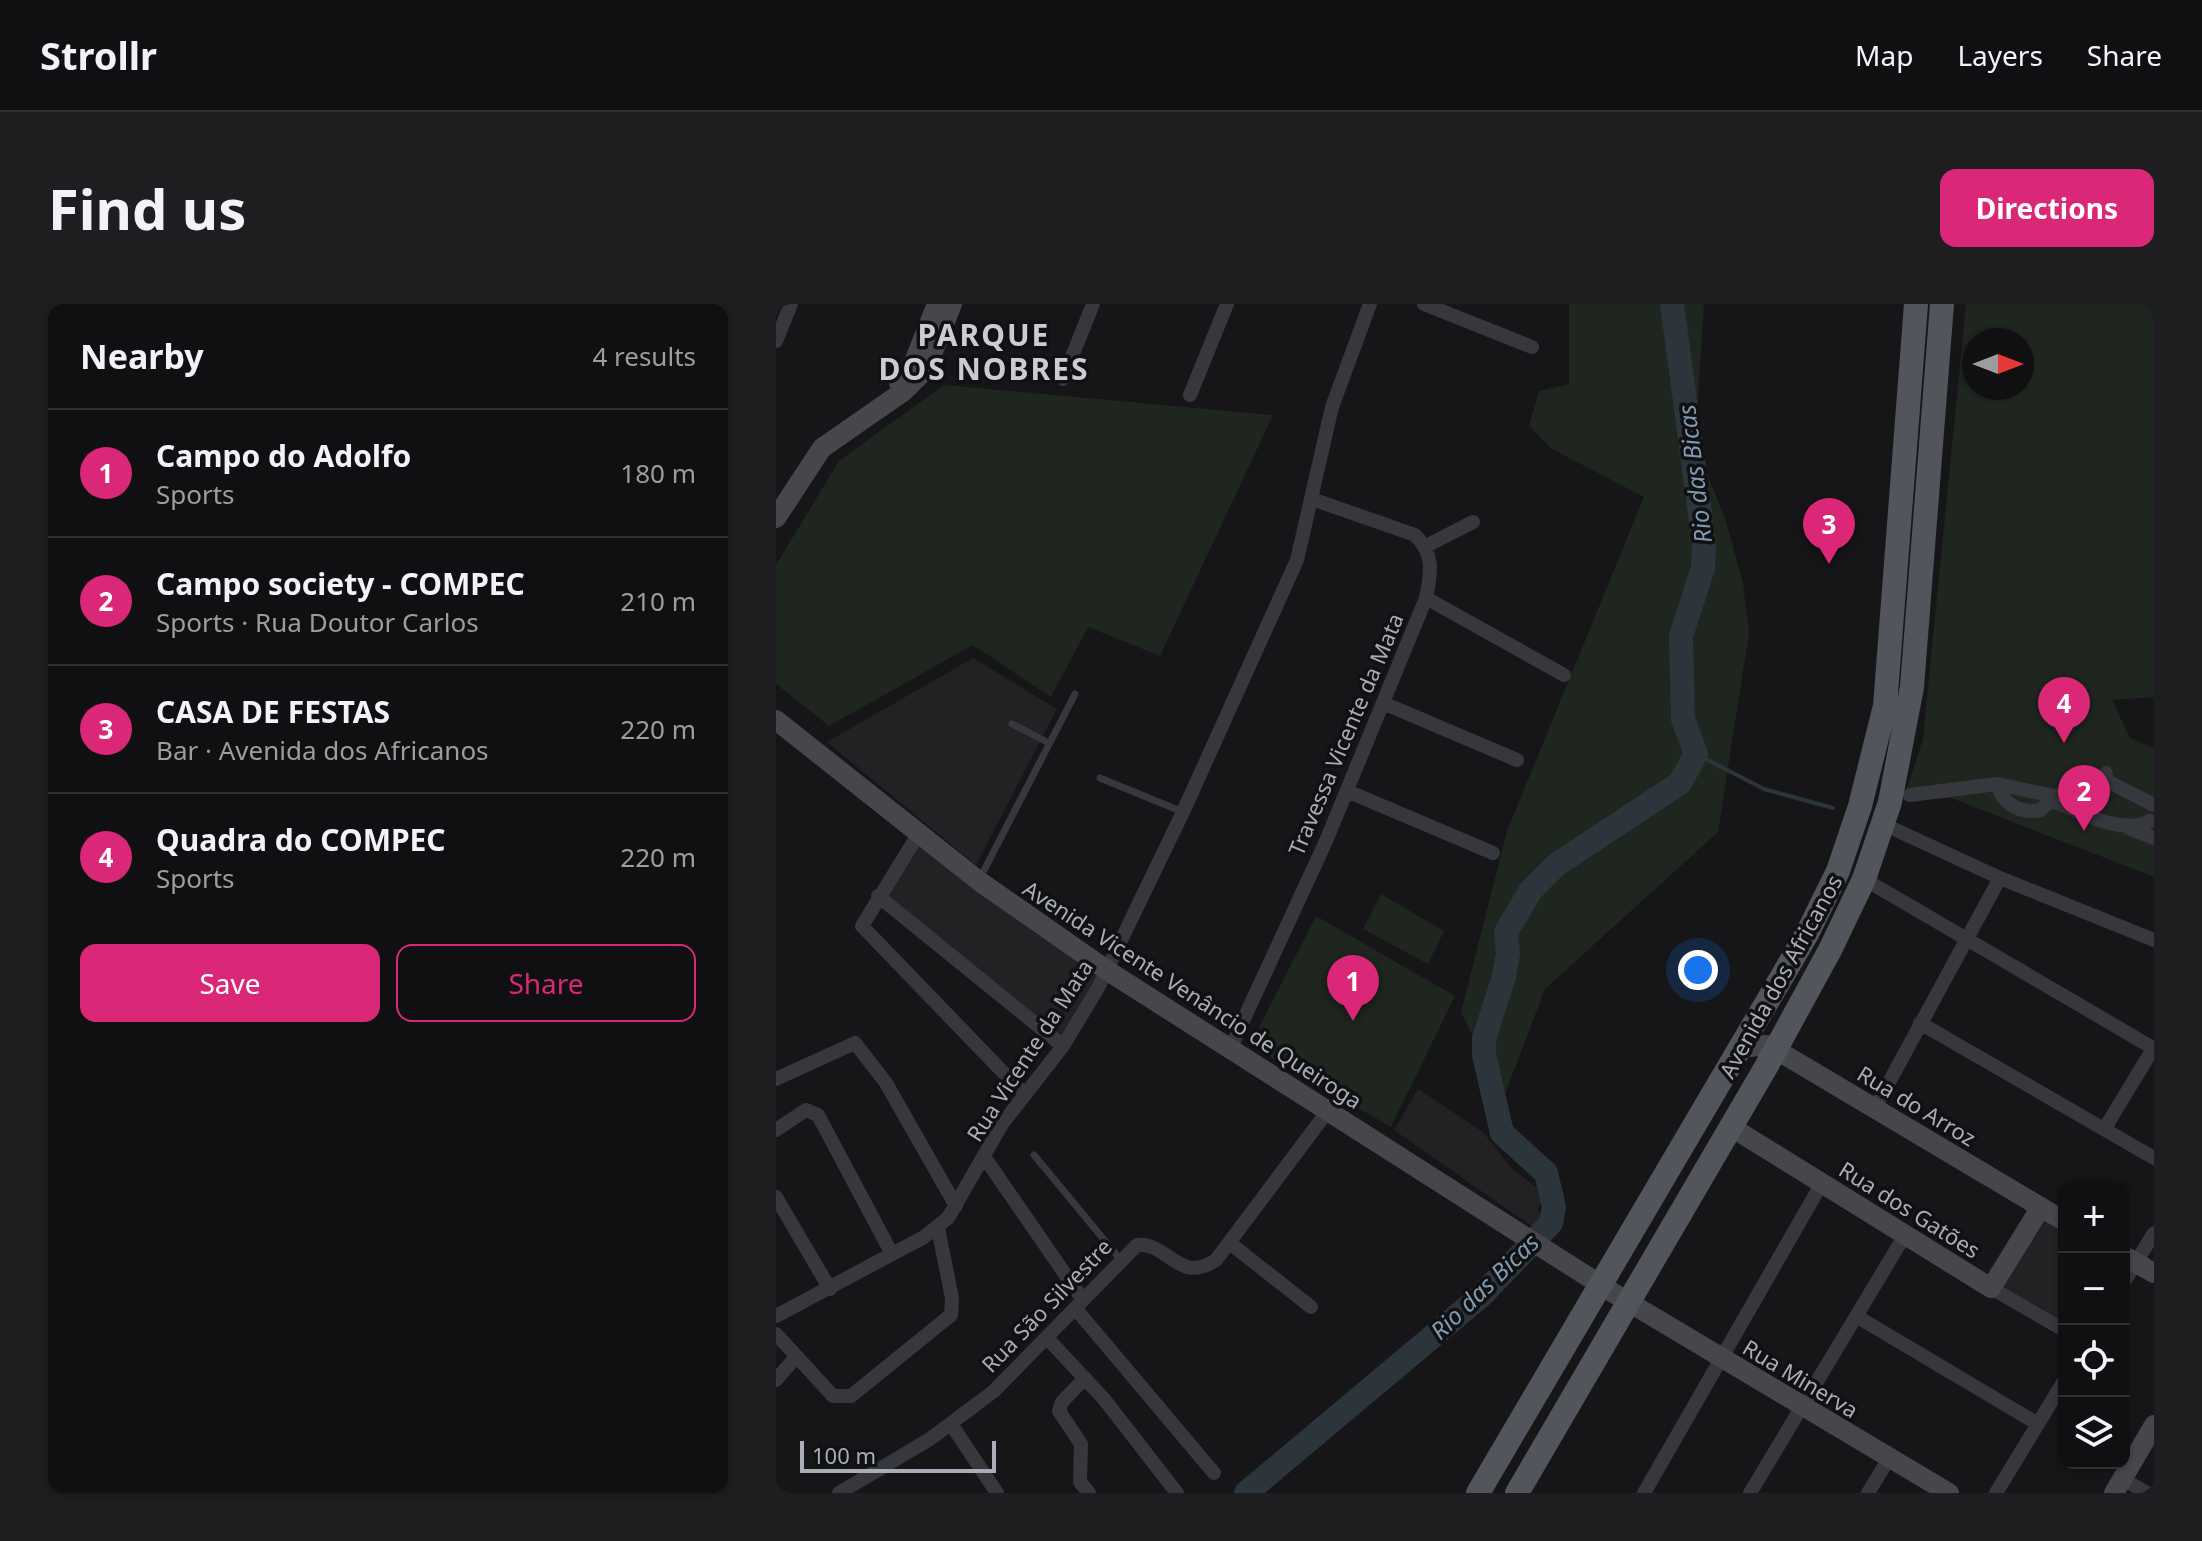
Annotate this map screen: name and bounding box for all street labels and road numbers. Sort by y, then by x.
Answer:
street label: Travessa Vicente da Mata [1280,608,1410,860]
street label: Avenida dos Africanos [1712,869,1848,1083]
street label: Avenida Vicente Venâncio de Queiroga [1018,873,1368,1115]
street label: Rua Vicente da Mata [959,953,1099,1147]
street label: Rua do Arroz [1852,1058,1982,1152]
street label: Rua dos Gatões [1834,1154,1986,1264]
street label: Rua São Silvestre [974,1232,1118,1378]
street label: Rua Minerva [1738,1332,1864,1424]

